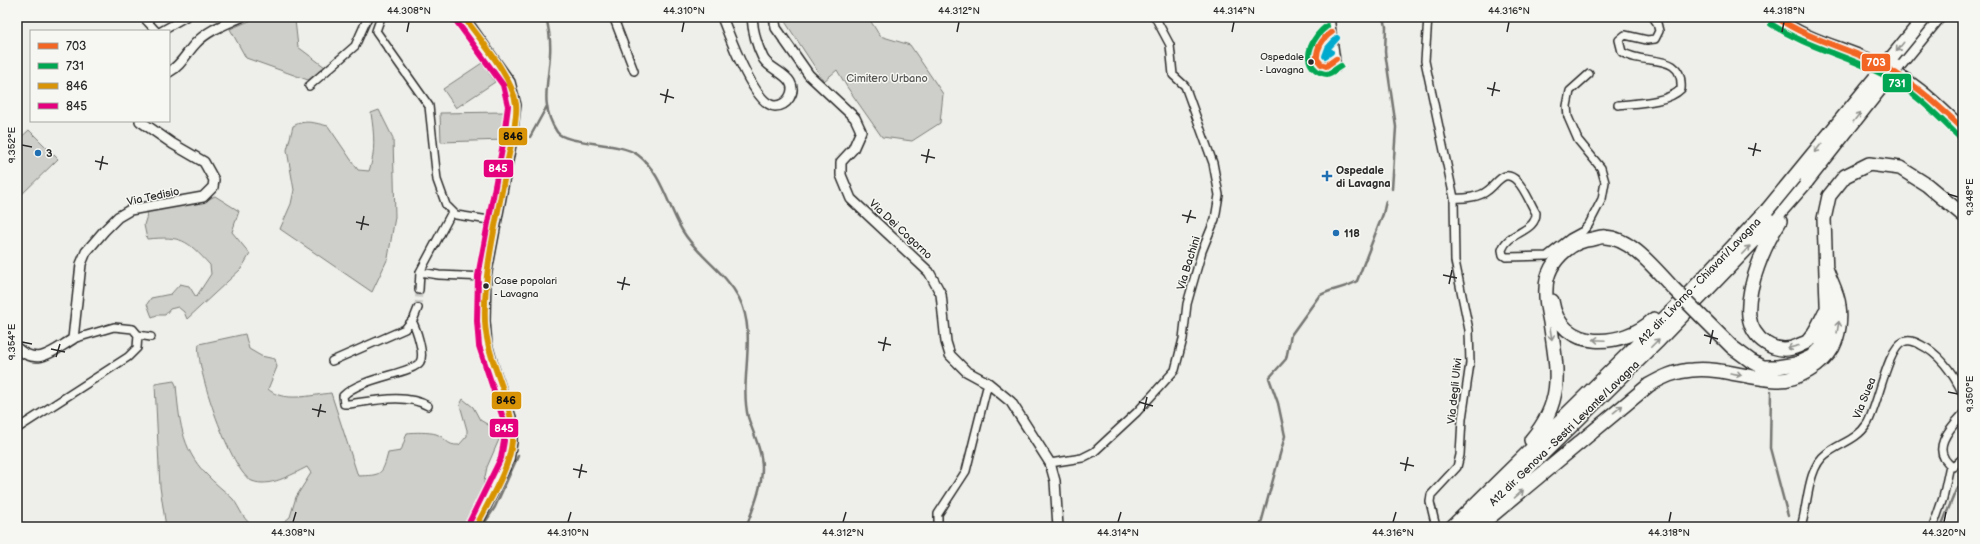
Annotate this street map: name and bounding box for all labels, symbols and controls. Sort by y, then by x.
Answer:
text: 44.308°N [387,5,431,17]
text: 44.310°N [663,5,705,17]
text: 44.312°N [938,5,980,17]
text: 44.314°N [1213,5,1255,17]
text: 44.316°N [1488,5,1530,17]
text: 44.318°N [1763,5,1805,17]
legend [30,30,170,122]
text: 703 [66,39,86,54]
one-way arrow [1896,42,1905,53]
place label: Ospedale - Lavagna [1260,51,1304,76]
line badge: 703 [1861,53,1891,72]
text: 703 [1866,56,1886,69]
marker: Ospedale - Lavagna [1306,57,1316,67]
text: 731 [66,59,84,74]
park label: Cimitero Urbano [846,72,928,85]
line badge: 731 [1882,73,1912,93]
text: 731 [1888,77,1906,90]
text: 846 [66,79,88,94]
text: 845 [66,99,87,114]
one-way arrow [1853,112,1861,123]
text: 9.352°E [6,126,18,163]
line badge: 846 [498,127,528,146]
text: 846 [503,130,523,143]
one-way arrow [1813,142,1822,153]
place label: 3 [46,147,53,160]
marker: 3 [33,148,43,158]
line badge: 845 [483,159,514,178]
text: 845 [488,162,508,175]
place label: Ospedale di Lavagna [1336,164,1391,190]
marker: Ospedale di Lavagna [1321,170,1333,182]
text: 9.348°E [1964,178,1976,216]
street label: Via Tedisio [126,185,181,208]
street label: Via Dei Cogorno [866,197,935,262]
street label: A12 dir. Livorno - Chiavari/Lavagna [1635,215,1763,347]
place label: 118 [1344,227,1360,240]
marker: 118 [1331,228,1341,238]
street label: Via Bachini [1174,235,1203,292]
one-way arrow [1741,245,1751,255]
place label: Case popolari - Lavagna [494,275,557,300]
marker: Case popolari - Lavagna [481,281,491,291]
one-way arrow [1834,320,1842,333]
text: 9.354°E [6,323,18,360]
one-way arrow [1547,327,1555,340]
one-way arrow [1593,337,1606,344]
one-way arrow [1650,338,1660,348]
one-way arrow [1786,344,1799,351]
street label: Via degli Ulivi [1445,357,1464,425]
street label: A12 dir. Genova - Sestri Levante/Lavagna [1487,358,1642,509]
one-way arrow [1729,370,1742,378]
street label: Via Suea [1850,375,1879,421]
text: 9.350°E [1964,375,1976,412]
line badge: 846 [491,391,522,410]
text: 846 [496,394,516,407]
one-way arrow [1613,405,1624,414]
line badge: 845 [489,418,519,438]
text: 845 [494,422,514,435]
one-way arrow [1514,489,1525,498]
text: 44.308°N [271,527,315,539]
text: 44.310°N [547,527,589,539]
text: 44.312°N [822,527,864,539]
text: 44.314°N [1097,527,1139,539]
text: 44.316°N [1372,527,1414,539]
text: 44.318°N [1648,527,1690,539]
text: 44.320°N [1922,527,1966,539]

